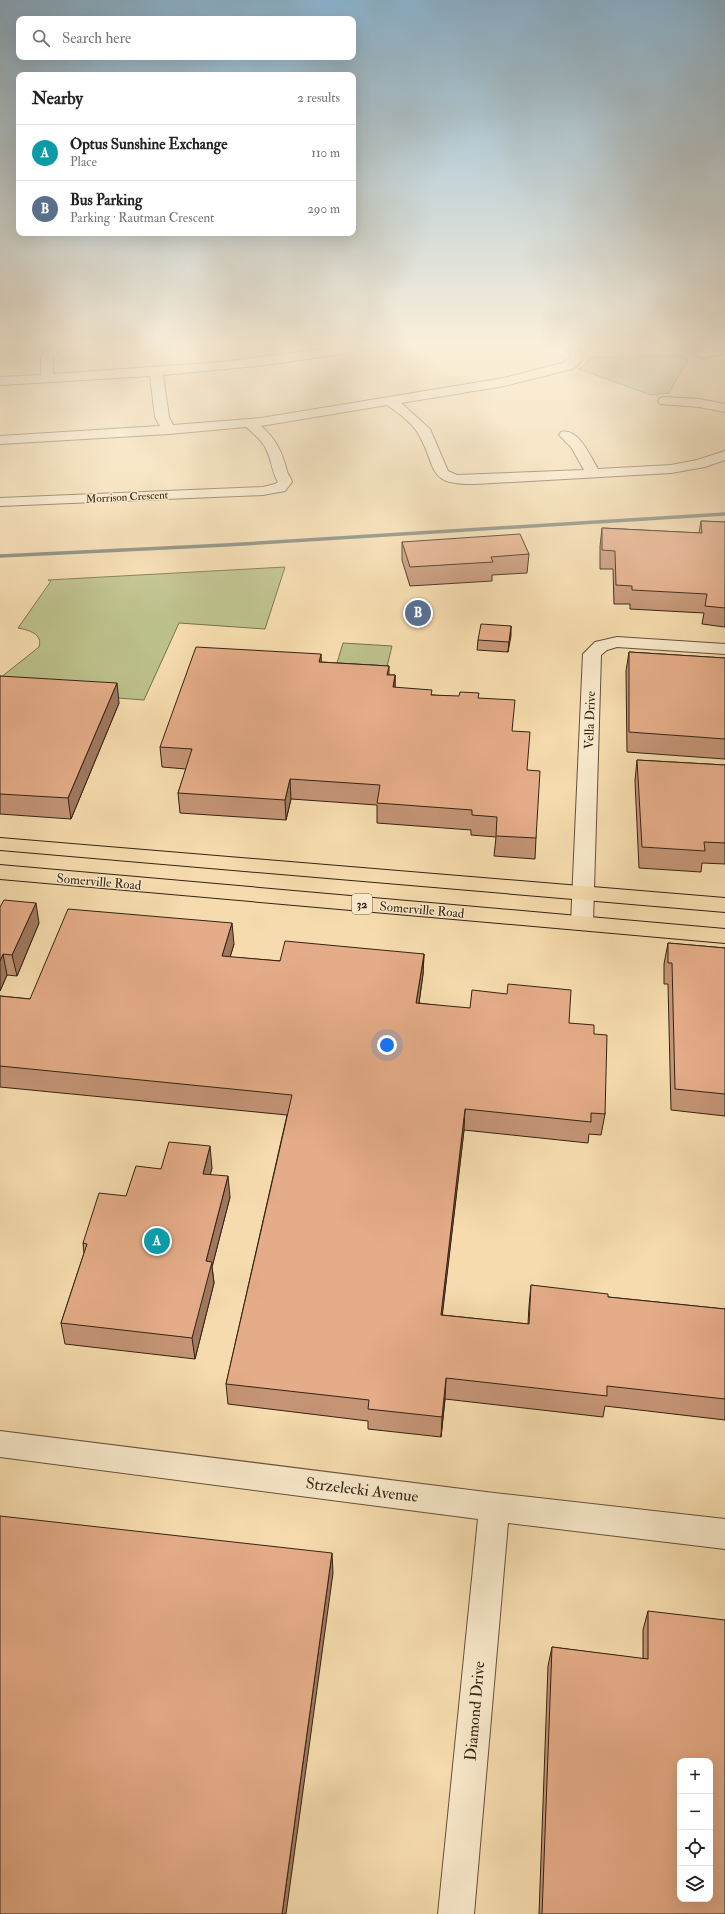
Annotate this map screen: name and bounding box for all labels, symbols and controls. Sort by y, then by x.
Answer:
search box [16,16,356,60]
icon: search [30,27,52,49]
text: Search here [62,29,131,48]
text: Nearby [32,88,83,109]
text: 2 results [297,90,340,106]
text: Optus Sunshine Exchange [70,135,227,154]
text: A [41,145,49,161]
text: 110 m [311,145,340,161]
text: Place [70,154,97,170]
text: Bus Parking [70,191,142,210]
text: B [41,201,49,217]
text: 290 m [307,201,340,217]
text: Parking · Rautman Crescent [70,210,214,226]
street label: Morrison Crescent [85,488,169,506]
pin: B [405,598,431,628]
street label: Vella Drive [581,690,599,749]
street label: Somerville Road [56,870,143,894]
road number: 32 [352,894,372,914]
street label: Somerville Road [379,898,466,922]
your location [377,1035,397,1055]
pin: A [144,1226,170,1256]
street label: Strzelecki Avenue [305,1473,420,1507]
street label: Diamond Drive [461,1660,489,1762]
map controls [677,1758,713,1902]
button: + [677,1758,713,1794]
button: − [677,1794,713,1830]
button: locate [677,1830,713,1866]
button: layers [677,1866,713,1902]

